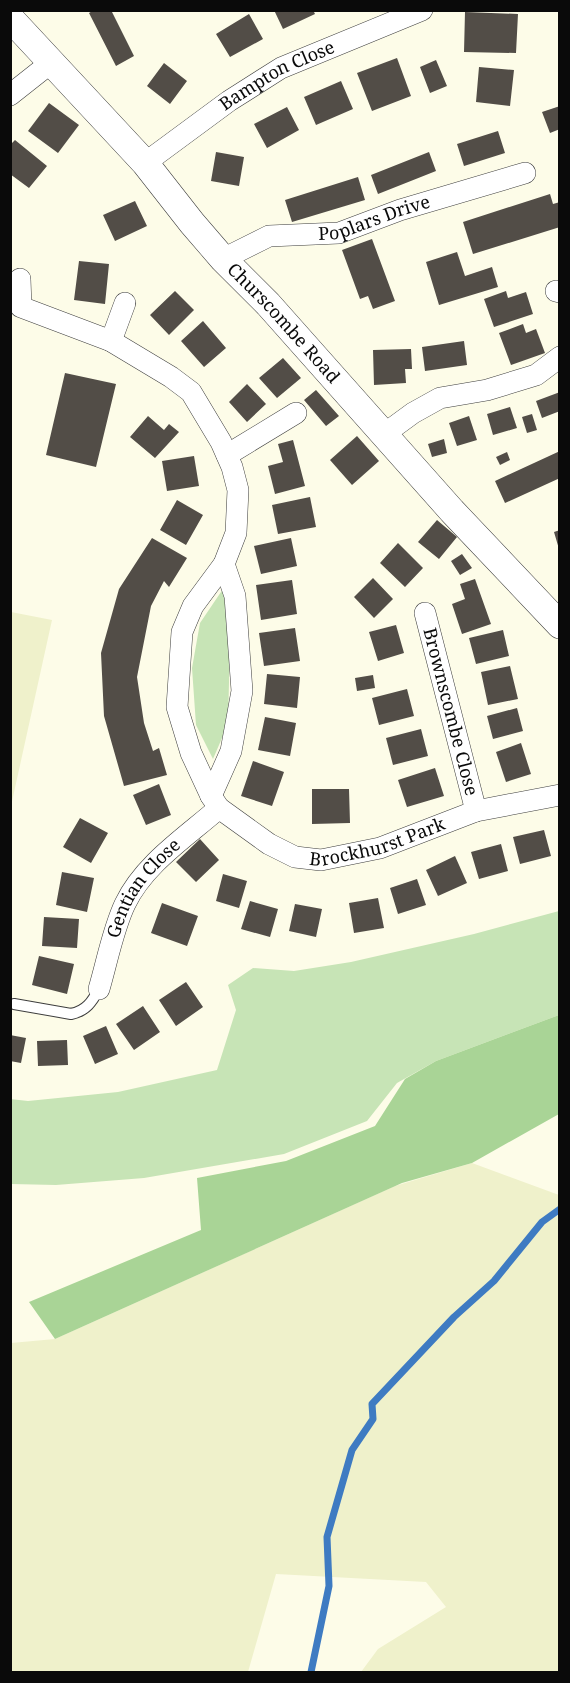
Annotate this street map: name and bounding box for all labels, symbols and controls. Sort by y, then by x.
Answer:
street label: Bampton Close [214,34,338,115]
street label: Poplars Drive [318,189,433,245]
street label: Churscombe Road [223,257,346,388]
street label: Brownscombe Close [418,625,485,798]
street label: Brockhurst Park [308,811,449,871]
street label: Gentian Close [100,832,185,941]

